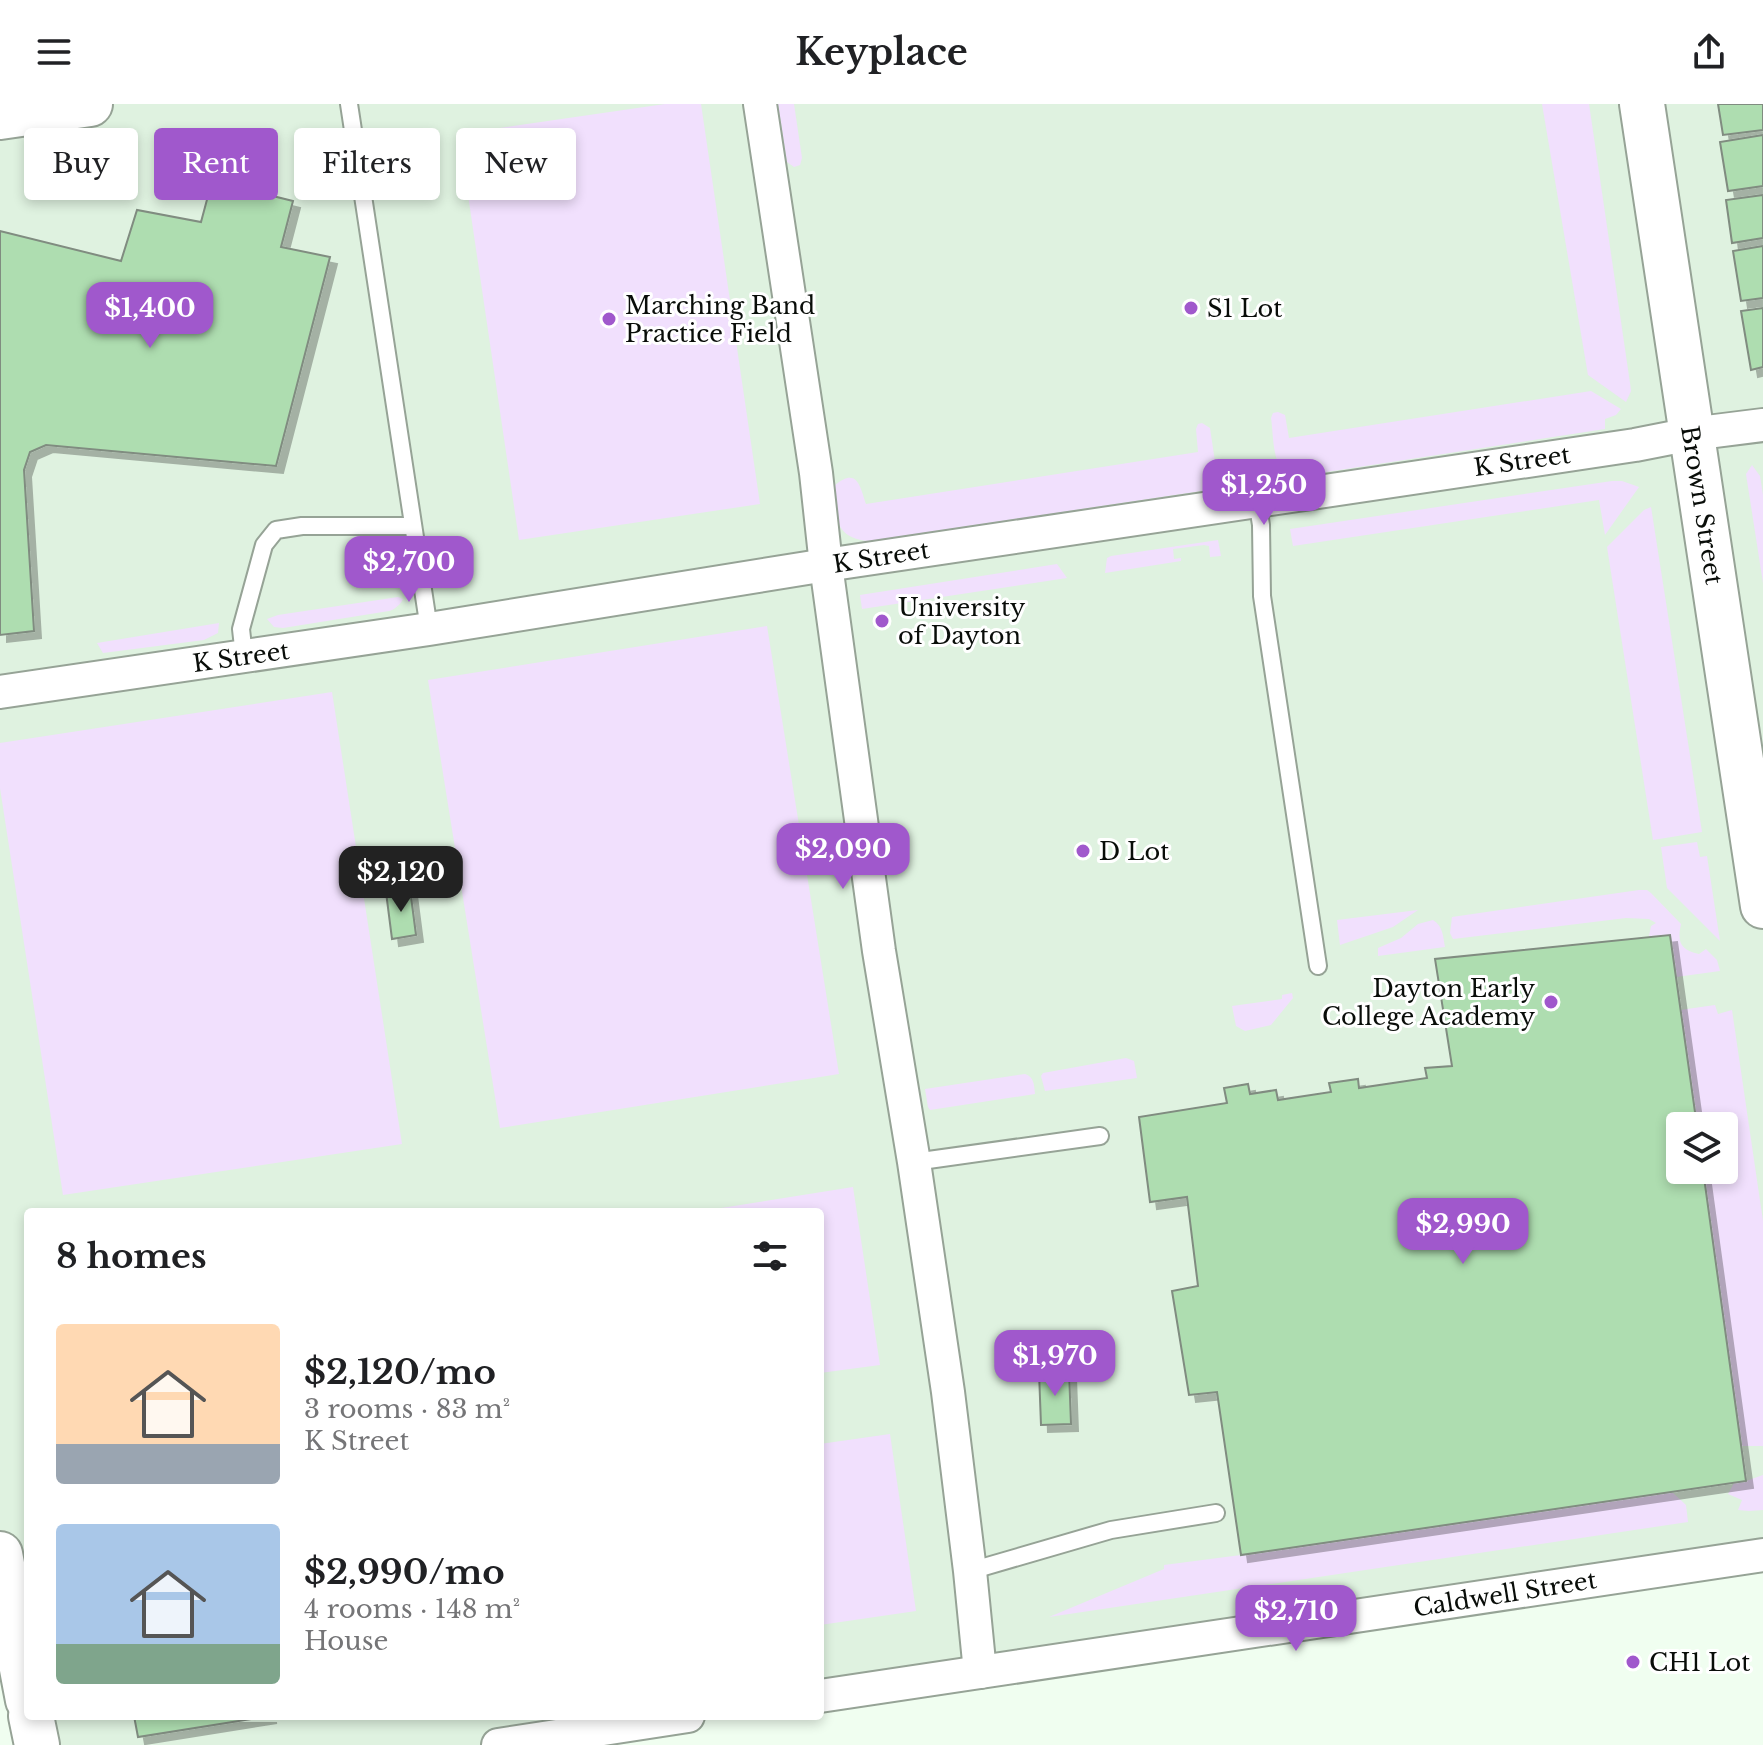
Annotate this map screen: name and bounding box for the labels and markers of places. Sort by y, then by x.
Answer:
pin: $1,400 [85,282,215,350]
place label: Marching Band Practice Field [625,291,815,348]
place label: S1 Lot [1207,294,1282,323]
marker: S1 Lot [1182,299,1200,317]
marker: Marching Band Practice Field [600,310,618,328]
pin: $1,250 [1199,459,1329,527]
pin: $2,700 [344,536,474,604]
place label: University of Dayton [898,593,1026,650]
marker: University of Dayton [873,612,891,630]
pin: $2,090 [778,823,908,891]
place label: D Lot [1099,837,1169,866]
marker: D Lot [1074,842,1092,860]
pin: $2,120 [336,846,466,914]
place label: Dayton Early College Academy [1322,974,1536,1031]
marker: Dayton Early College Academy [1542,993,1560,1011]
pin: $2,990 [1398,1198,1528,1266]
pin: $1,970 [990,1330,1120,1398]
pin: $2,710 [1231,1585,1361,1653]
place label: CH1 Lot [1649,1648,1750,1677]
marker: CH1 Lot [1624,1653,1642,1671]

